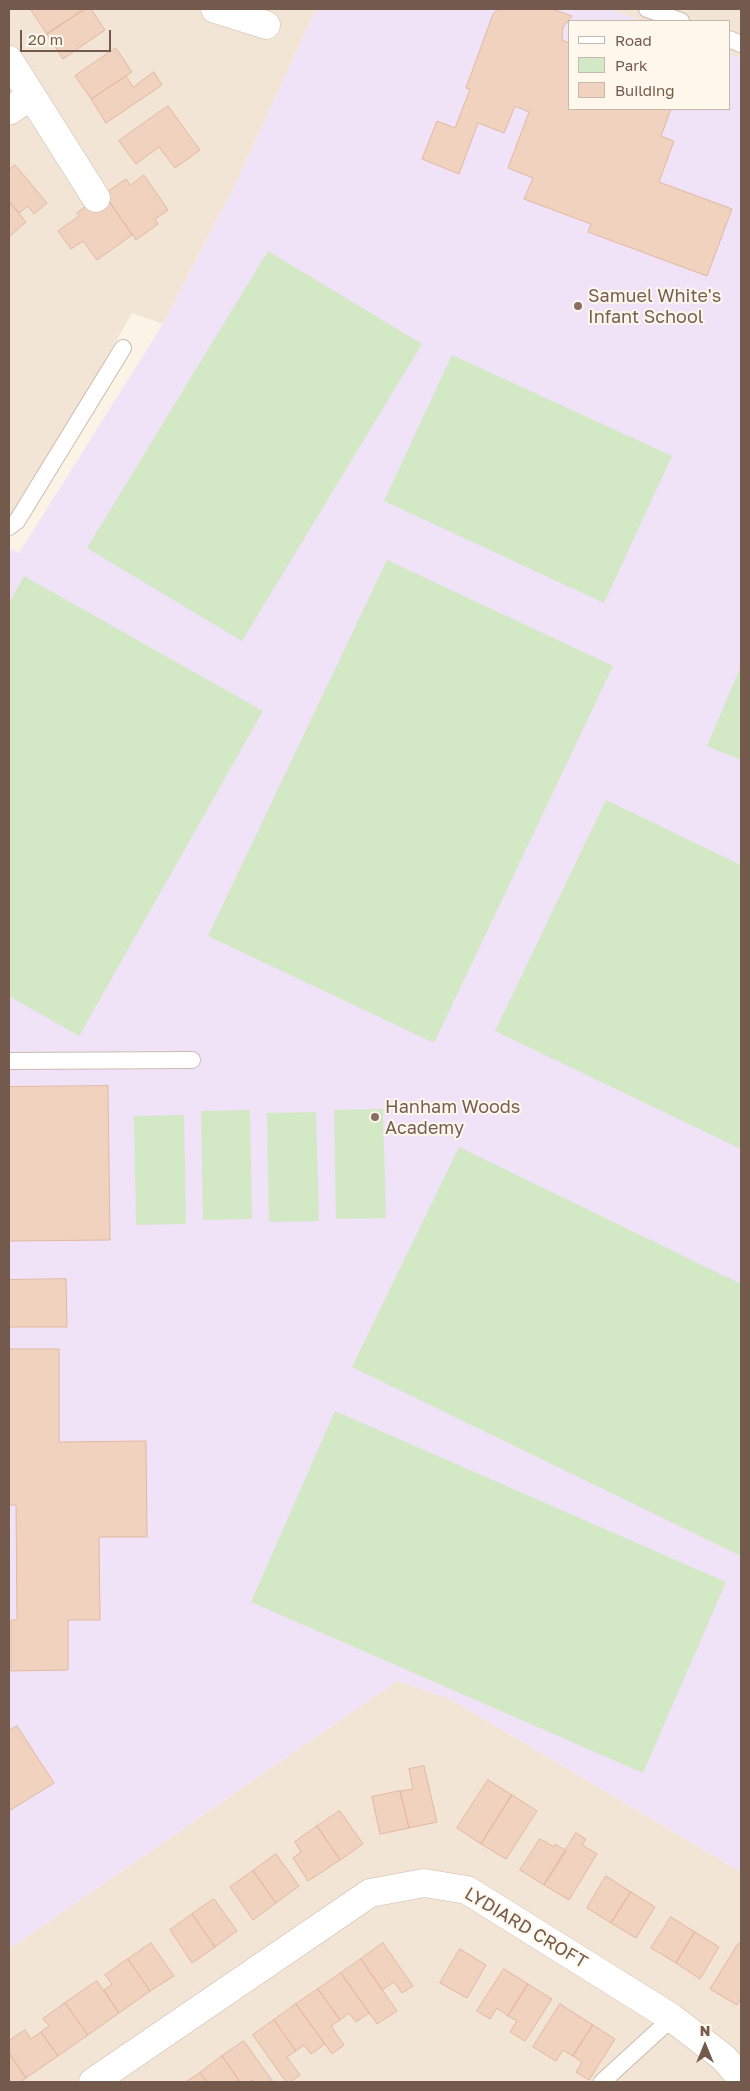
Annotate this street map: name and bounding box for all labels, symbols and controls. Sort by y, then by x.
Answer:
scale bar [22,20,114,52]
legend [568,20,730,110]
text: 20 m [28,30,63,48]
text: Road [615,31,652,49]
text: Park [615,56,647,74]
text: Building [615,81,675,99]
place label: Samuel White's Infant School [588,285,721,328]
marker: Samuel White's Infant School [572,300,584,312]
place label: Hanham Woods Academy [385,1096,520,1138]
marker: Hanham Woods Academy [369,1111,381,1123]
street label: LYDIARD CROFT [461,1883,591,1973]
north arrow [680,2021,730,2071]
text: N [700,2022,710,2039]

